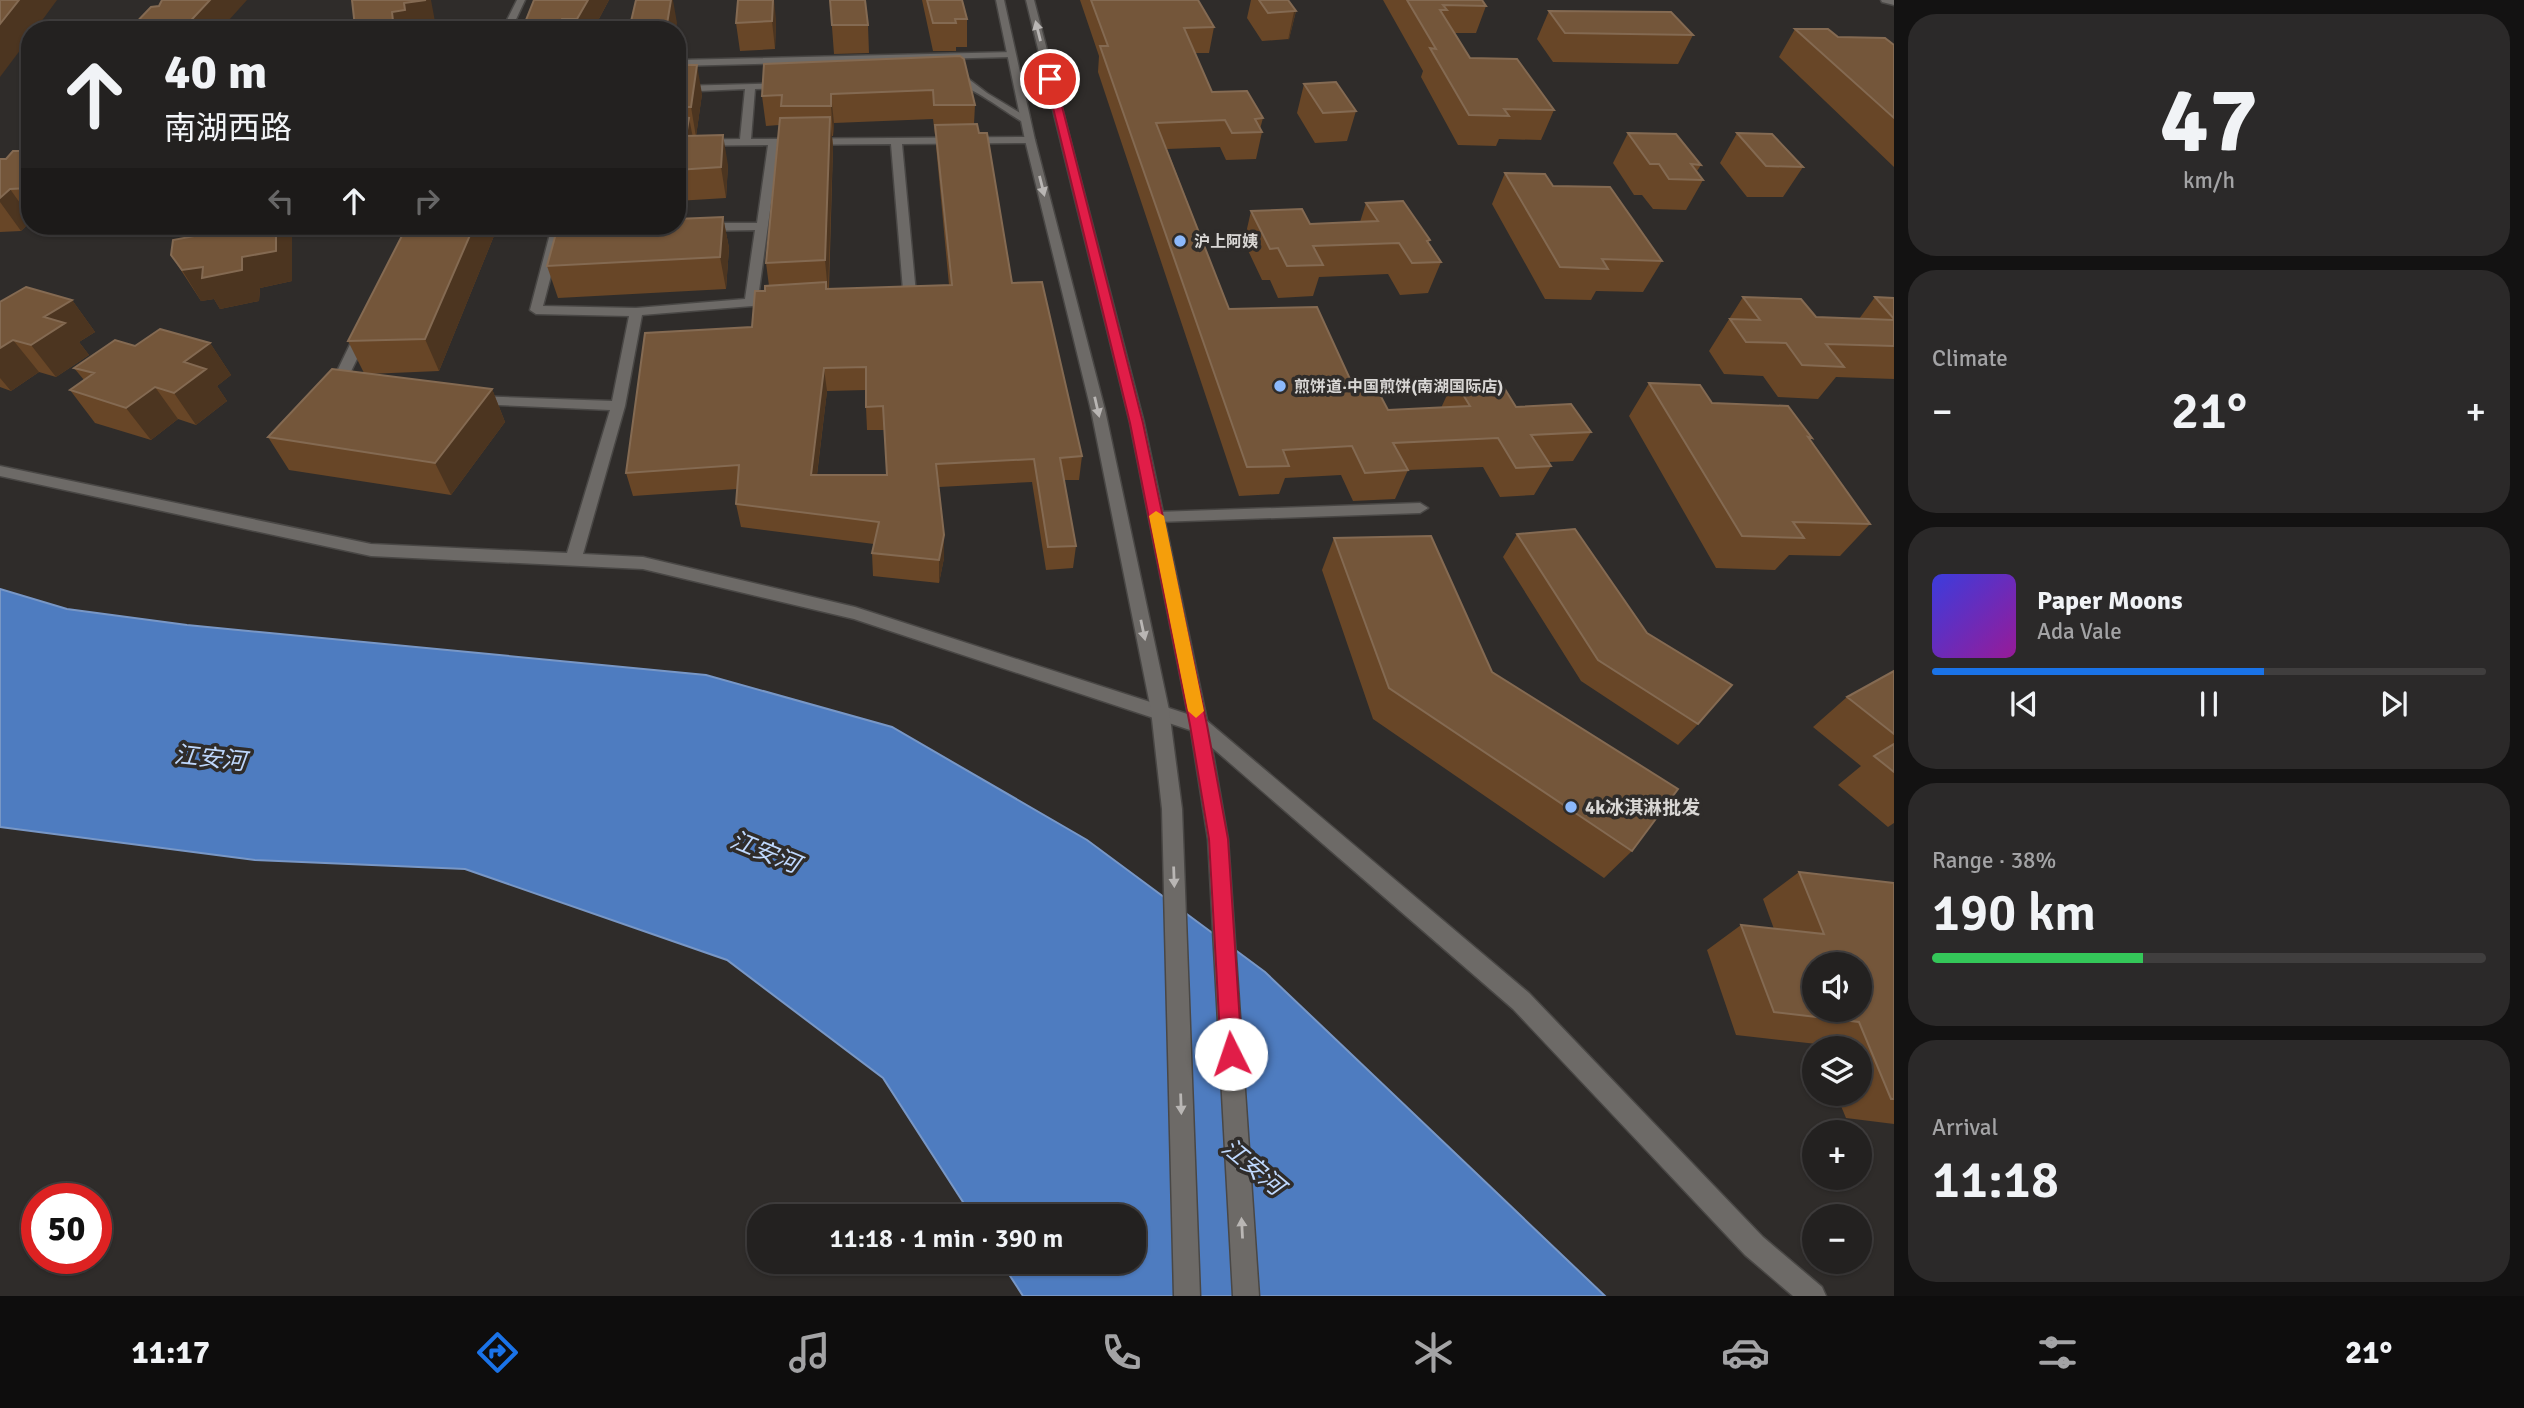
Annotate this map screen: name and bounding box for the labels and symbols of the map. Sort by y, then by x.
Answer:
one-way arrow [1032,20,1043,42]
pin [1020,49,1080,109]
one-way arrow [1037,175,1048,197]
place label: 沪上阿姨 [1194,232,1258,252]
marker: 沪上阿姨 [1172,233,1188,249]
place label: 煎饼道·中国煎饼(南湖国际店) [1294,377,1503,397]
marker: 煎饼道·中国煎饼(南湖国际店) [1272,378,1288,394]
one-way arrow [1092,396,1103,418]
one-way arrow [1138,619,1149,641]
water label: 江安河 [173,739,251,777]
place label: 4k冰淇淋批发 [1585,796,1700,820]
marker: 4k冰淇淋批发 [1563,799,1579,815]
water label: 江安河 [726,825,808,881]
one-way arrow [1168,866,1180,888]
position arrow [1194,1017,1268,1091]
one-way arrow [1175,1094,1187,1116]
water label: 江安河 [1216,1132,1293,1204]
speed limit sign: 50 [21,1183,112,1274]
one-way arrow [1236,1217,1247,1239]

